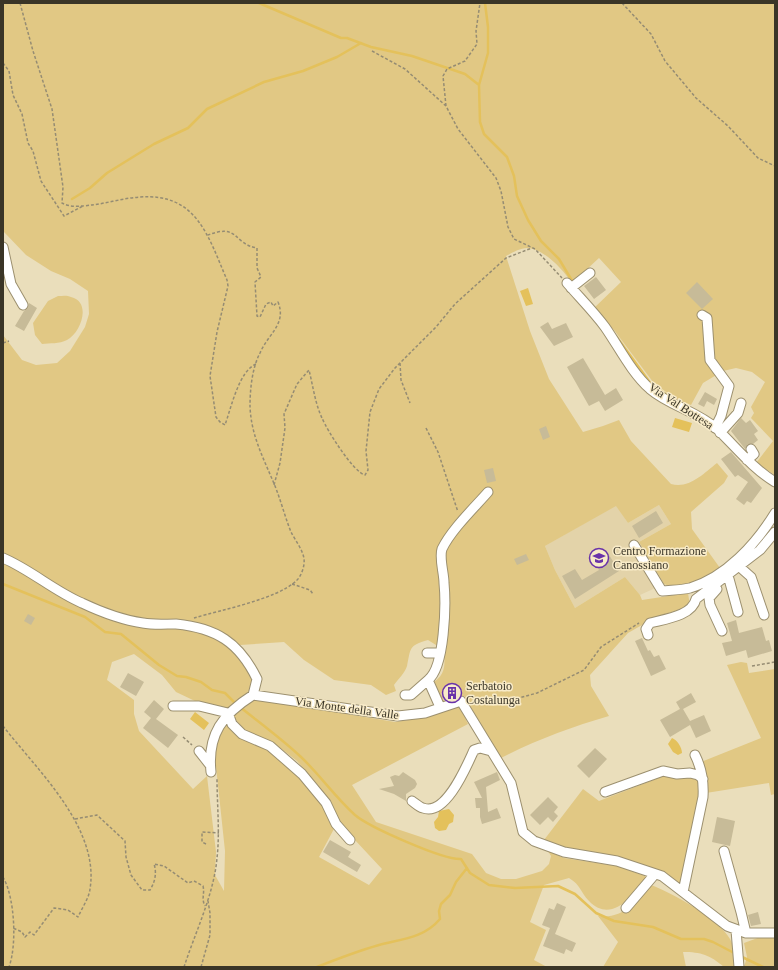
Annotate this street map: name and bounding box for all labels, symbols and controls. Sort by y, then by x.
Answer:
street label: Via Val Bottesa [646,380,717,432]
place label: Centro Formazione Canossiano [613,544,706,572]
school or university icon: Centro Formazione Canossiano [588,547,610,569]
place label: Serbatoio Costalunga [466,679,521,707]
building icon: Serbatoio Costalunga [441,682,463,704]
street label: Via Monte della Valle [294,694,400,722]

